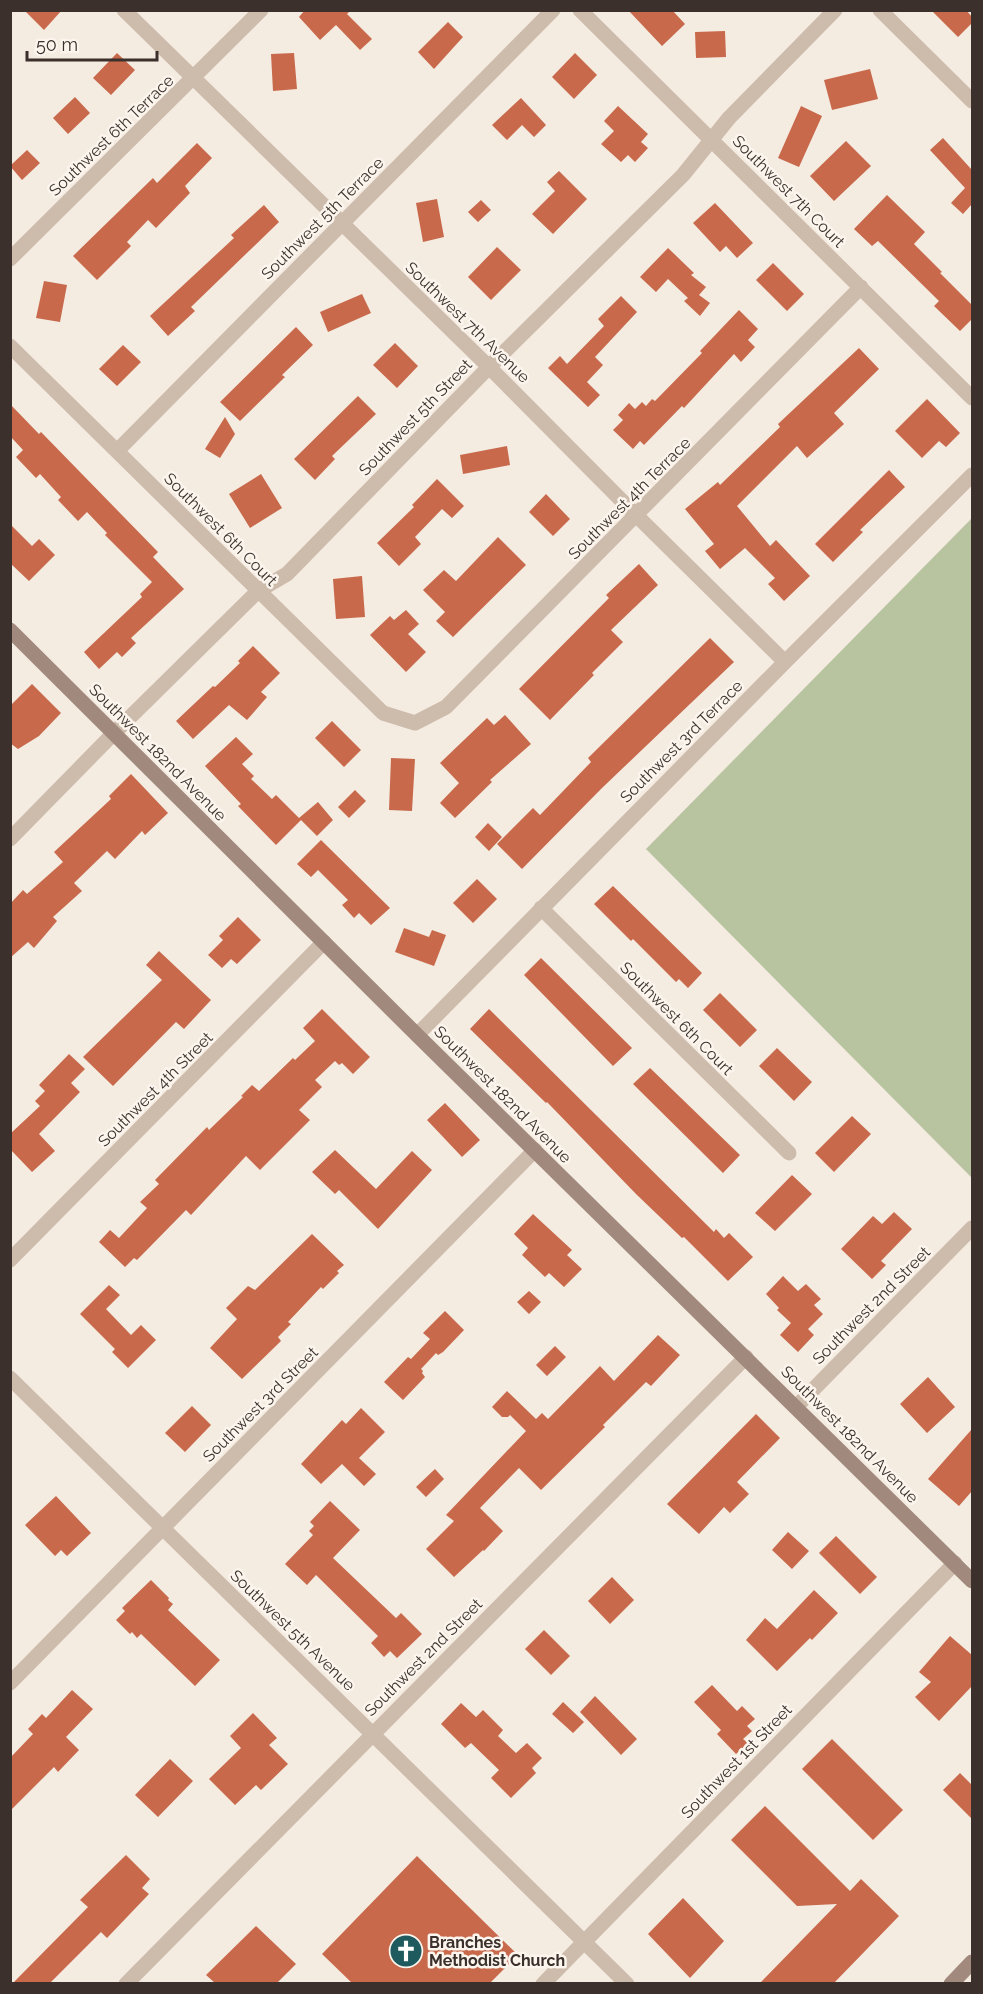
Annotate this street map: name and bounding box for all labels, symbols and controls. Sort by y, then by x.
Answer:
scale bar [27,24,158,62]
text: 50 m [36,34,78,55]
street label: Southwest 6th Terrace [45,71,178,200]
street label: Southwest 7th Court [729,131,849,252]
street label: Southwest 5th Terrace [257,153,387,283]
street label: Southwest 7th Avenue [402,258,534,387]
street label: Southwest 5th Street [355,355,476,479]
street label: Southwest 4th Terrace [564,433,694,563]
street label: Southwest 6th Court [160,469,282,590]
street label: Southwest 3rd Terrace [616,676,747,807]
street label: Southwest 182nd Avenue [85,680,230,825]
street label: Southwest 6th Court [616,958,738,1079]
street label: Southwest 182nd Avenue [430,1022,575,1167]
street label: Southwest 4th Street [94,1028,217,1151]
street label: Southwest 2nd Street [809,1242,935,1368]
street label: Southwest 3rd Street [199,1342,322,1466]
street label: Southwest 182nd Avenue [777,1362,922,1507]
street label: Southwest 5th Avenue [226,1566,359,1695]
street label: Southwest 2nd Street [361,1594,487,1720]
street label: Southwest 1st Street [677,1700,796,1822]
church icon: Branches Methodist Church [388,1933,424,1969]
place label: Branches Methodist Church [429,1933,565,1970]

